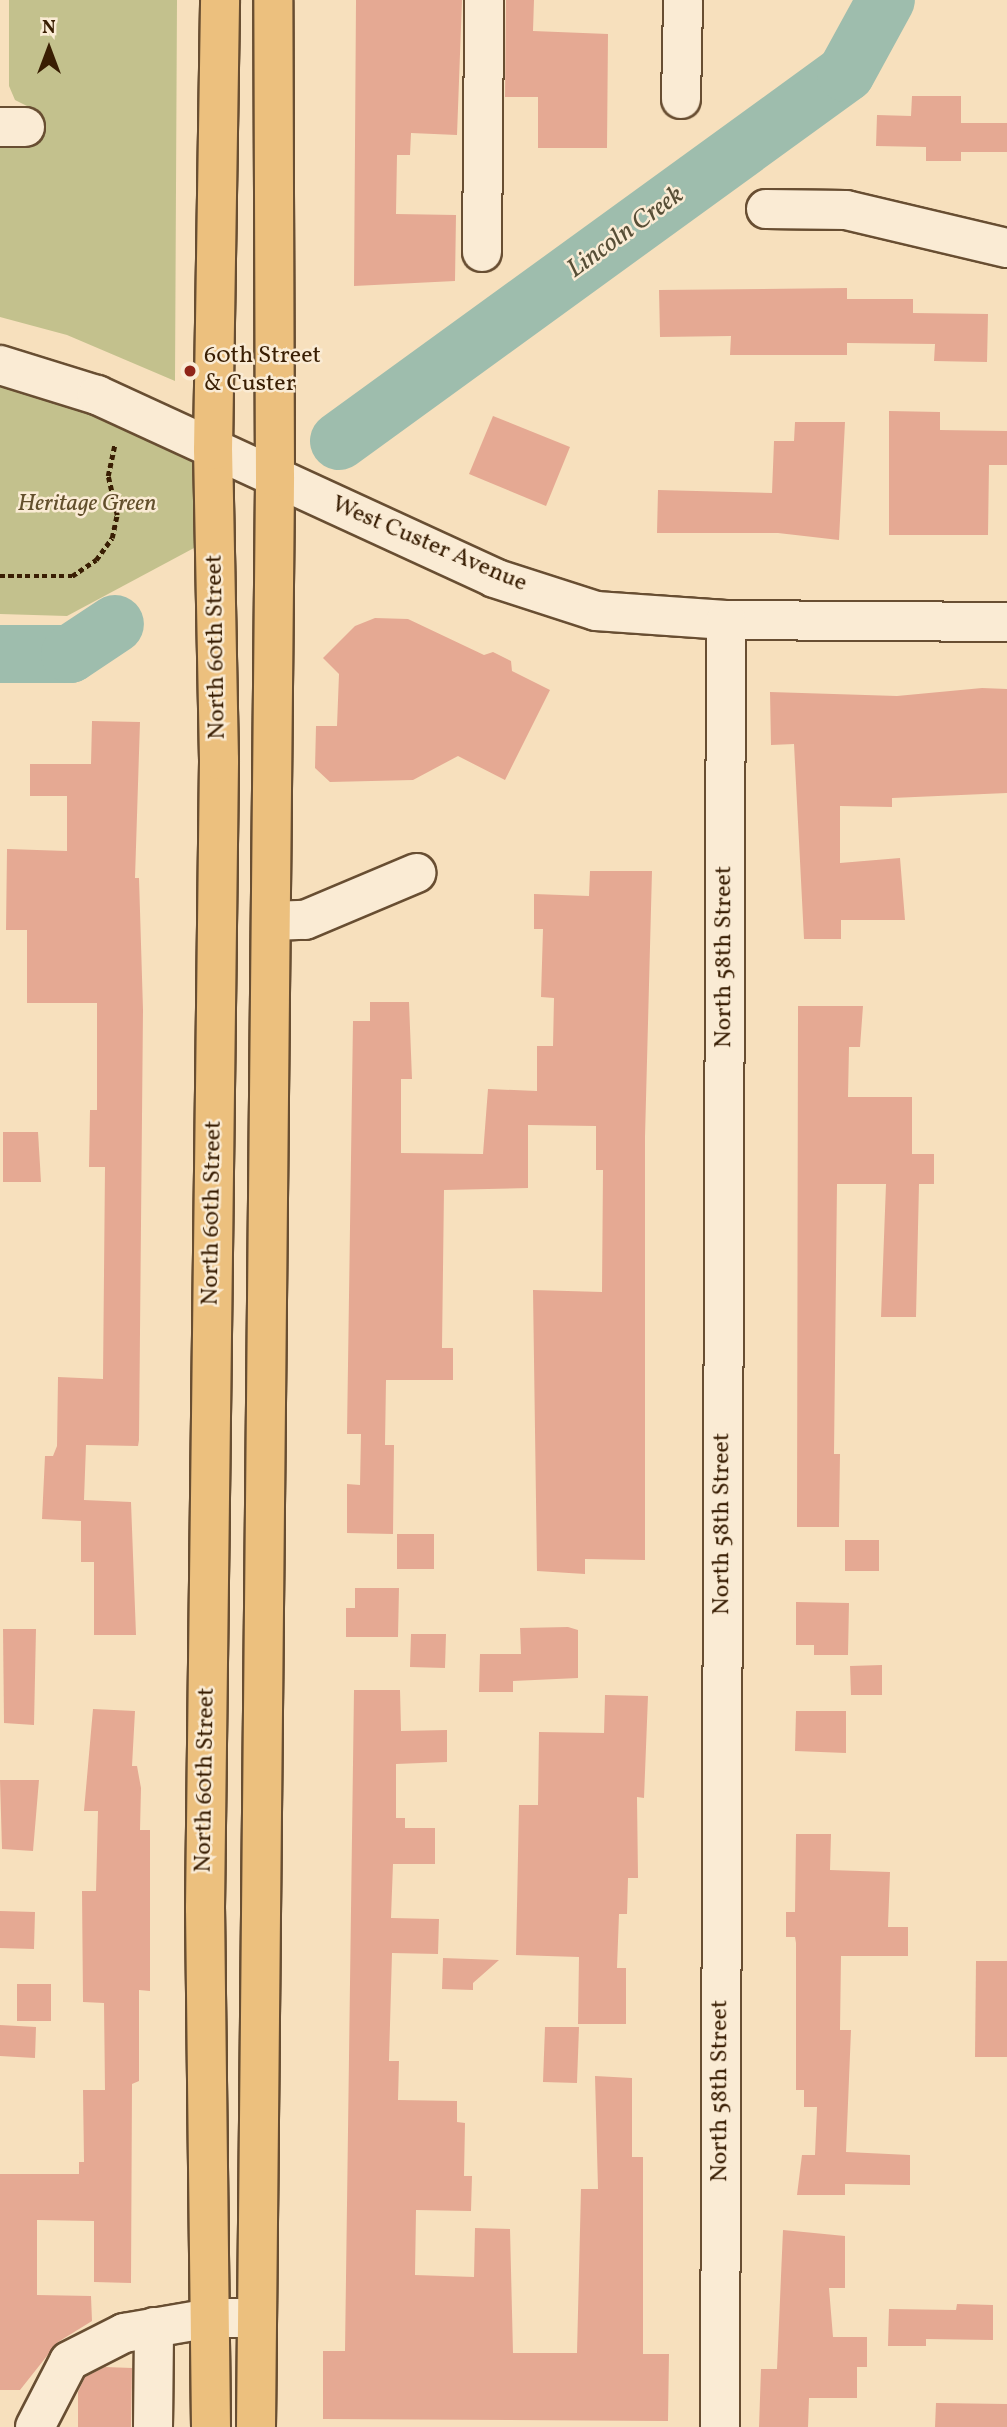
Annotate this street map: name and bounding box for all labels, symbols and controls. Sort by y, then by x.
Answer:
north arrow [14,14,84,84]
text: N [42,15,56,41]
water label: Lincoln Creek [562,180,690,286]
place label: 60th Street & Custer [204,343,321,399]
marker: 60th Street & Custer [182,363,198,379]
park label: Heritage Green [17,491,157,519]
street label: West Custer Avenue [327,491,531,599]
street label: North 60th Street [201,554,233,740]
street label: North 58th Street [711,866,739,1048]
street label: North 60th Street [197,1120,229,1306]
street label: North 58th Street [709,1433,737,1615]
street label: North 60th Street [190,1687,222,1873]
street label: North 58th Street [707,2000,735,2182]

